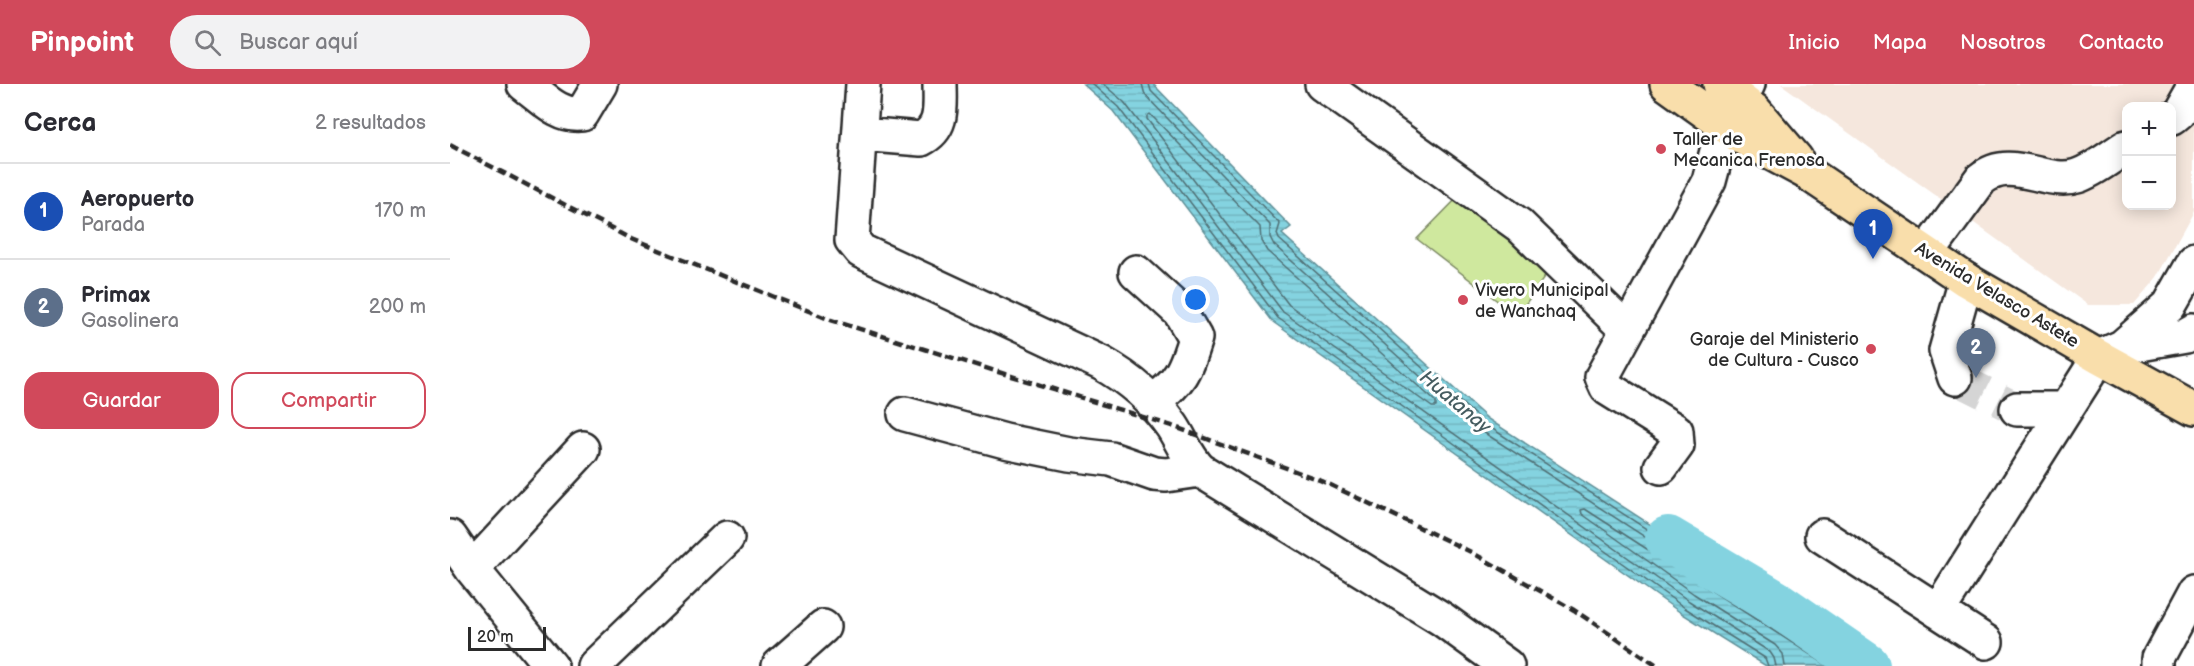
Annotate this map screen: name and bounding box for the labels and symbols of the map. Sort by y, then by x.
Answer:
place label: Taller de Mecanica Frenosa [1673,129,1825,171]
marker: Taller de Mecanica Frenosa [1654,142,1668,156]
pin: 1 [1854,210,1892,259]
street label: Avenida Velasco Astete [1911,238,2083,352]
place label: Vivero Municipal de Wanchaq [1475,280,1608,322]
your location [1181,285,1210,314]
marker: Vivero Municipal de Wanchaq [1456,293,1470,307]
pin: 2 [1956,328,1996,378]
place label: Garaje del Ministerio de Cultura - Cusco [1690,329,1859,371]
marker: Garaje del Ministerio de Cultura - Cusco [1864,342,1878,356]
water label: Huatanay [1415,365,1496,439]
scale bar [468,624,546,652]

